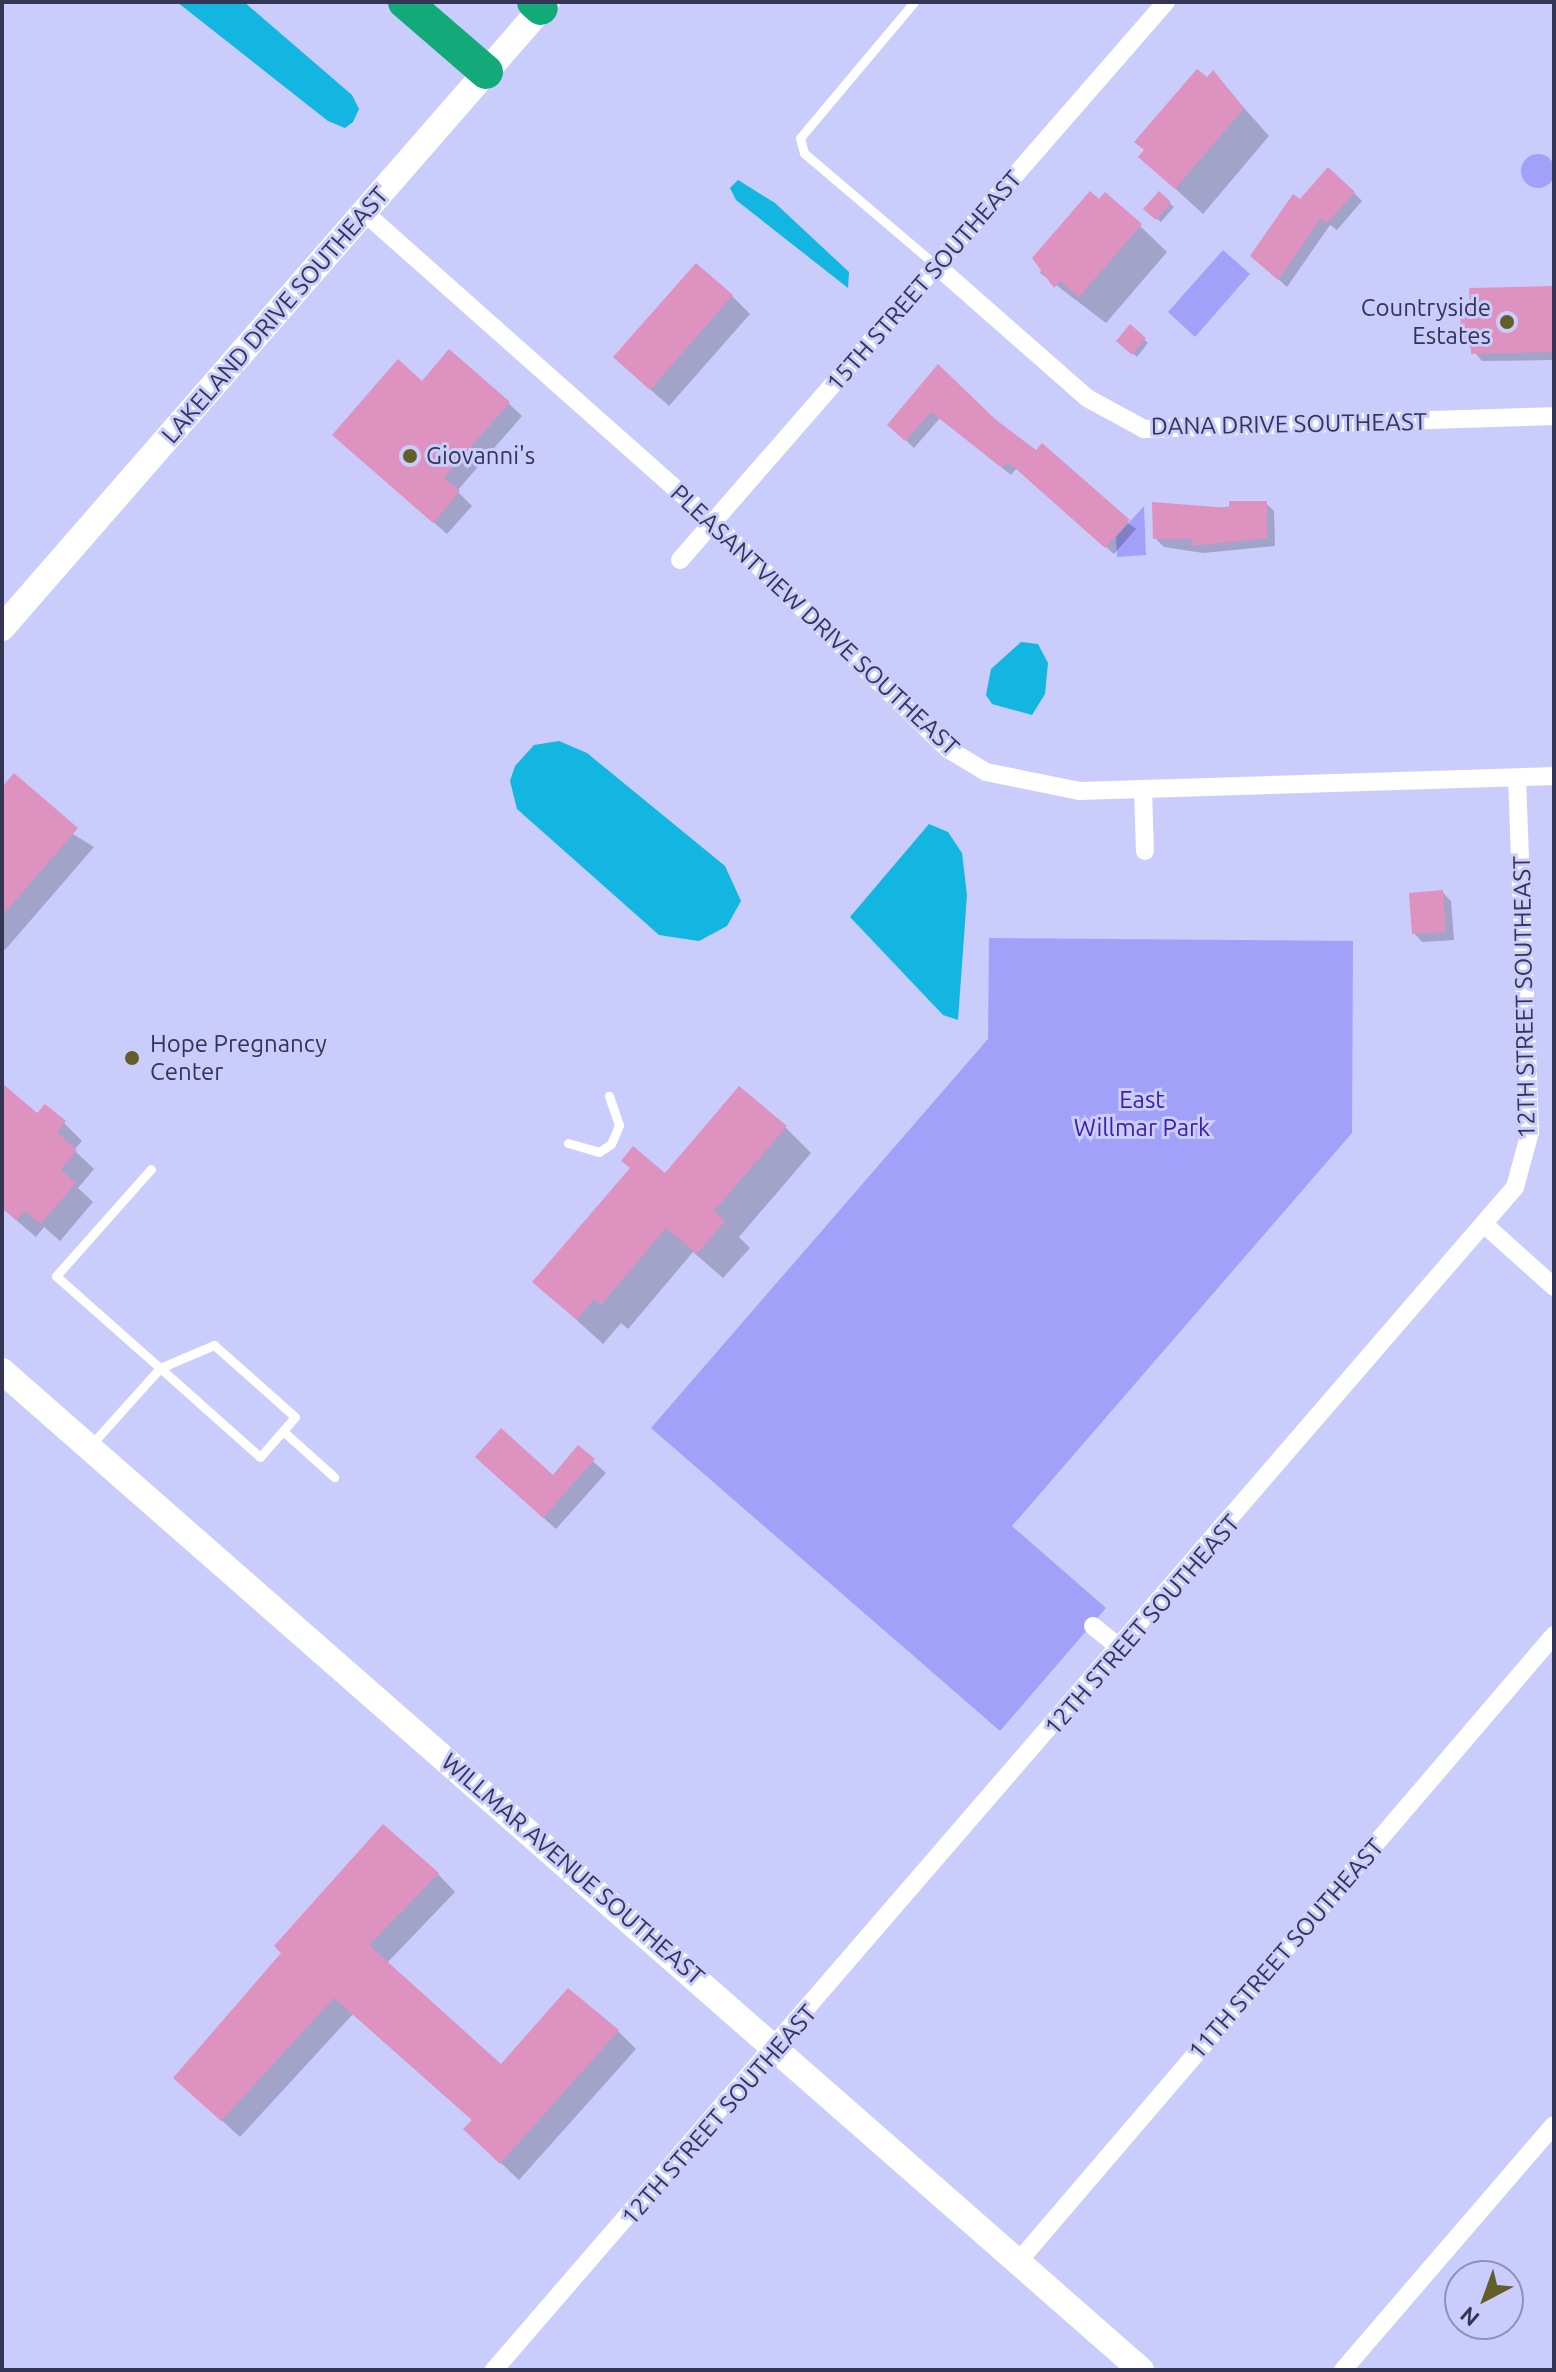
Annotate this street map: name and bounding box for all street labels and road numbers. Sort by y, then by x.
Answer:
street label: 15TH STREET SOUTHEAST [820,165,1028,397]
street label: LAKELAND DRIVE SOUTHEAST [156,181,394,449]
street label: DANA DRIVE SOUTHEAST [1151,407,1427,441]
street label: PLEASANTVIEW DRIVE SOUTHEAST [665,479,965,761]
street label: 12TH STREET SOUTHEAST [1507,855,1541,1139]
street label: 12TH STREET SOUTHEAST [1038,1509,1246,1741]
street label: WILLMAR AVENUE SOUTHEAST [436,1747,710,1991]
street label: 11TH STREET SOUTHEAST [1182,1833,1390,2065]
street label: 12TH STREET SOUTHEAST [615,1999,823,2231]

